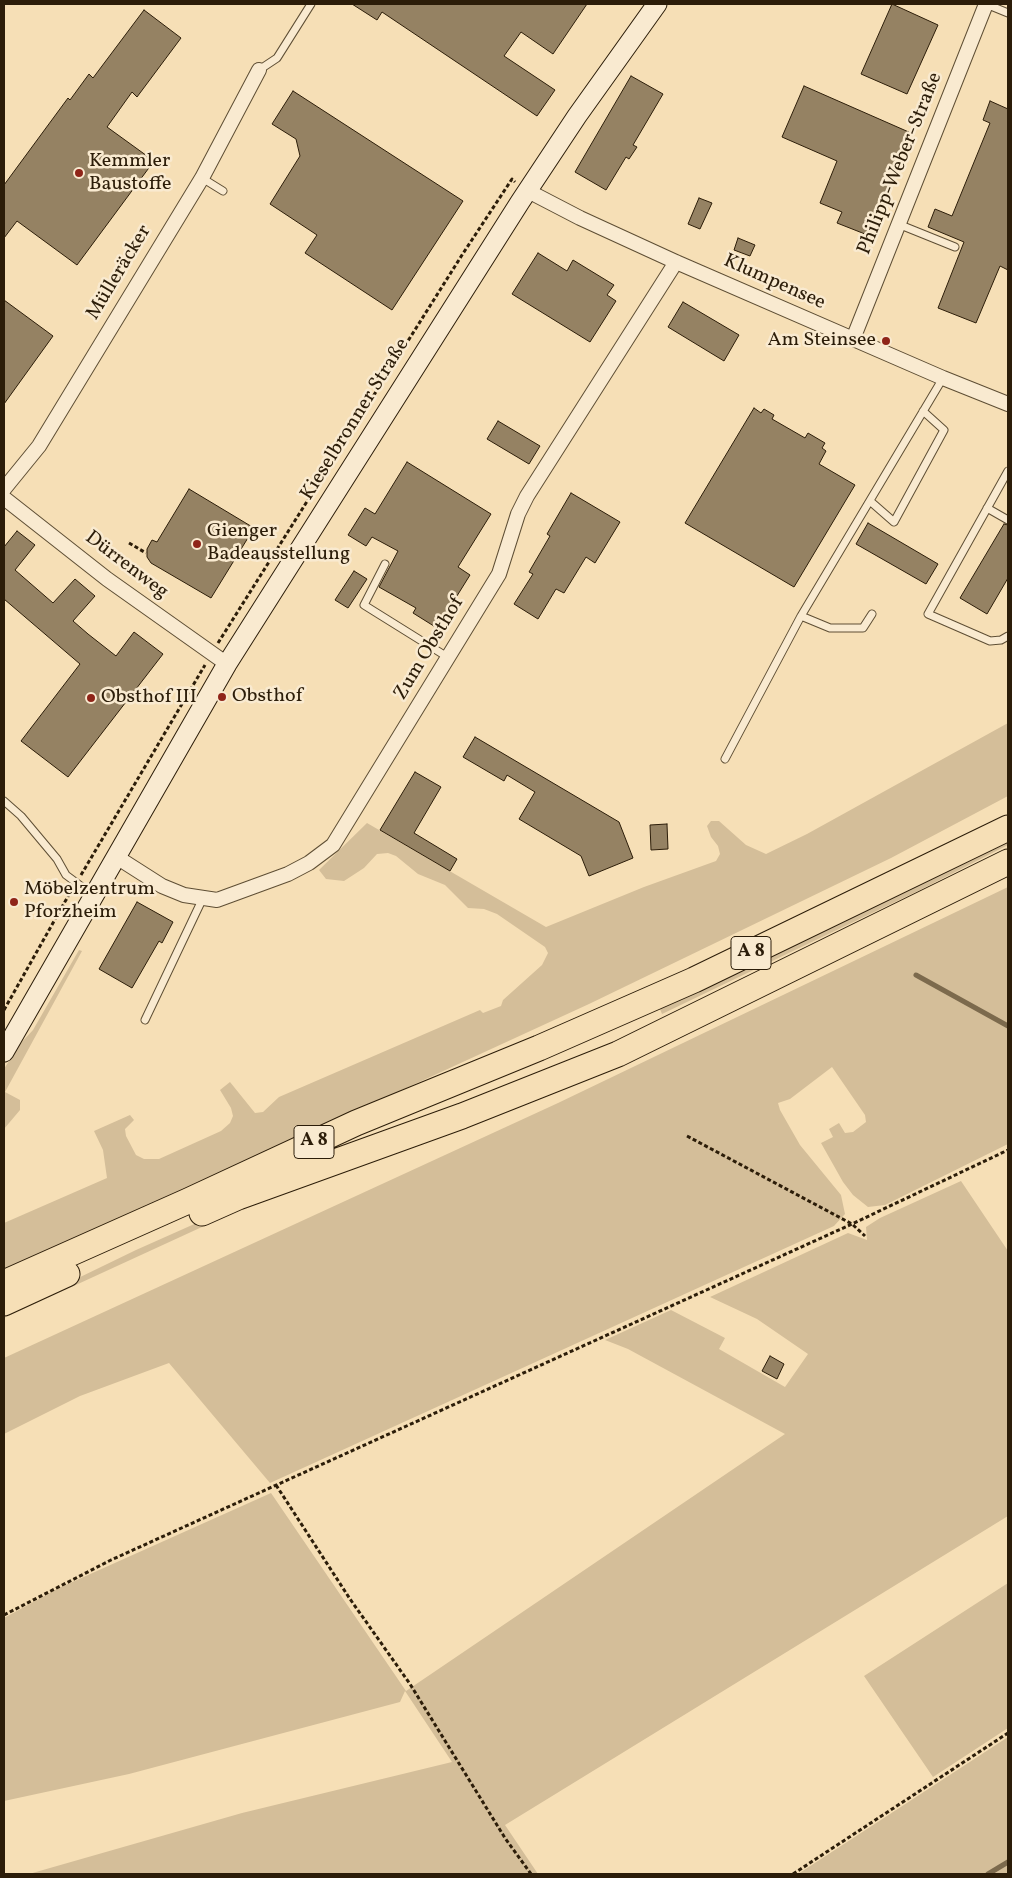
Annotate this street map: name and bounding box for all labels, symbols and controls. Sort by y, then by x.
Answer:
street label: Philipp-Weber-Straße [853,69,949,259]
place label: Kemmler Baustoffe [89,150,171,197]
marker: Kemmler Baustoffe [73,167,85,179]
street label: Mülleräcker [82,221,158,325]
street label: Klumpensee [719,250,829,316]
place label: Am Steinsee [767,329,876,353]
street label: Kieselbronner Straße [296,335,416,505]
marker: Am Steinsee [880,335,892,347]
place label: Gienger Badeausstellung [207,520,350,567]
street label: Dürrenweg [80,527,172,605]
marker: Gienger Badeausstellung [191,538,203,550]
street label: Zum Obsthof [390,593,470,705]
place label: Obsthof [232,685,303,709]
place label: Obsthof III [101,686,197,710]
marker: Obsthof [216,691,228,703]
marker: Obsthof III [85,692,97,704]
place label: Möbelzentrum Pforzheim [24,878,155,925]
marker: Möbelzentrum Pforzheim [8,896,20,908]
road number: A 8 [731,936,771,970]
road number: A 8 [294,1126,334,1158]

